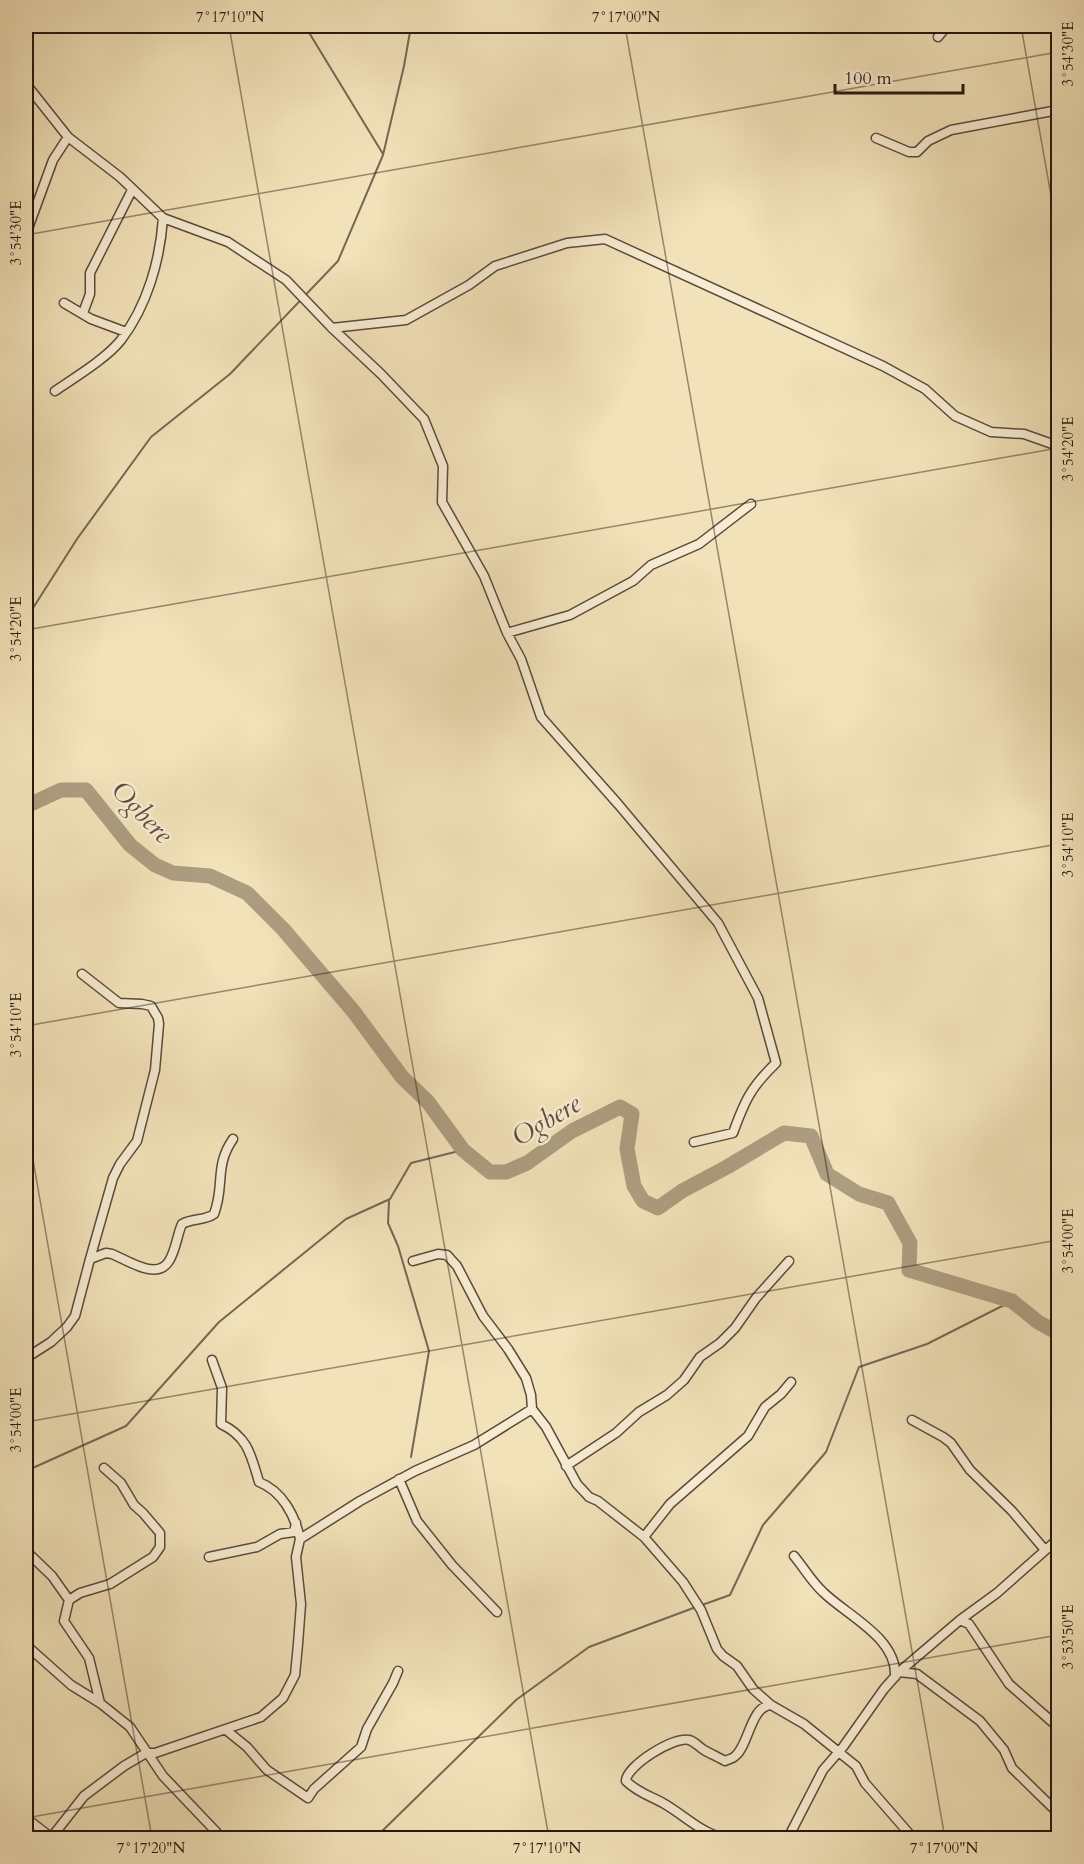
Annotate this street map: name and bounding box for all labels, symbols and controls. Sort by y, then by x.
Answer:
text: 7°17'10"N [196,7,264,27]
text: 7°17'00"N [592,7,660,27]
text: 3°54'30"E [1058,22,1078,86]
scale bar [835,57,962,95]
text: 100 m [844,66,892,91]
text: 3°54'30"E [6,201,26,265]
text: 3°54'20"E [1058,417,1078,481]
text: 3°54'20"E [6,597,26,661]
water label: Ogbere [102,773,181,852]
text: 3°54'10"E [1058,813,1078,877]
text: 3°54'10"E [6,993,26,1057]
water label: Ogbere [505,1085,588,1155]
text: 3°54'00"E [1058,1209,1078,1273]
text: 3°54'00"E [6,1388,26,1452]
text: 3°53'50"E [1058,1605,1078,1669]
text: 7°17'20"N [117,1838,185,1858]
text: 7°17'10"N [513,1838,581,1858]
text: 7°17'00"N [910,1838,978,1858]

